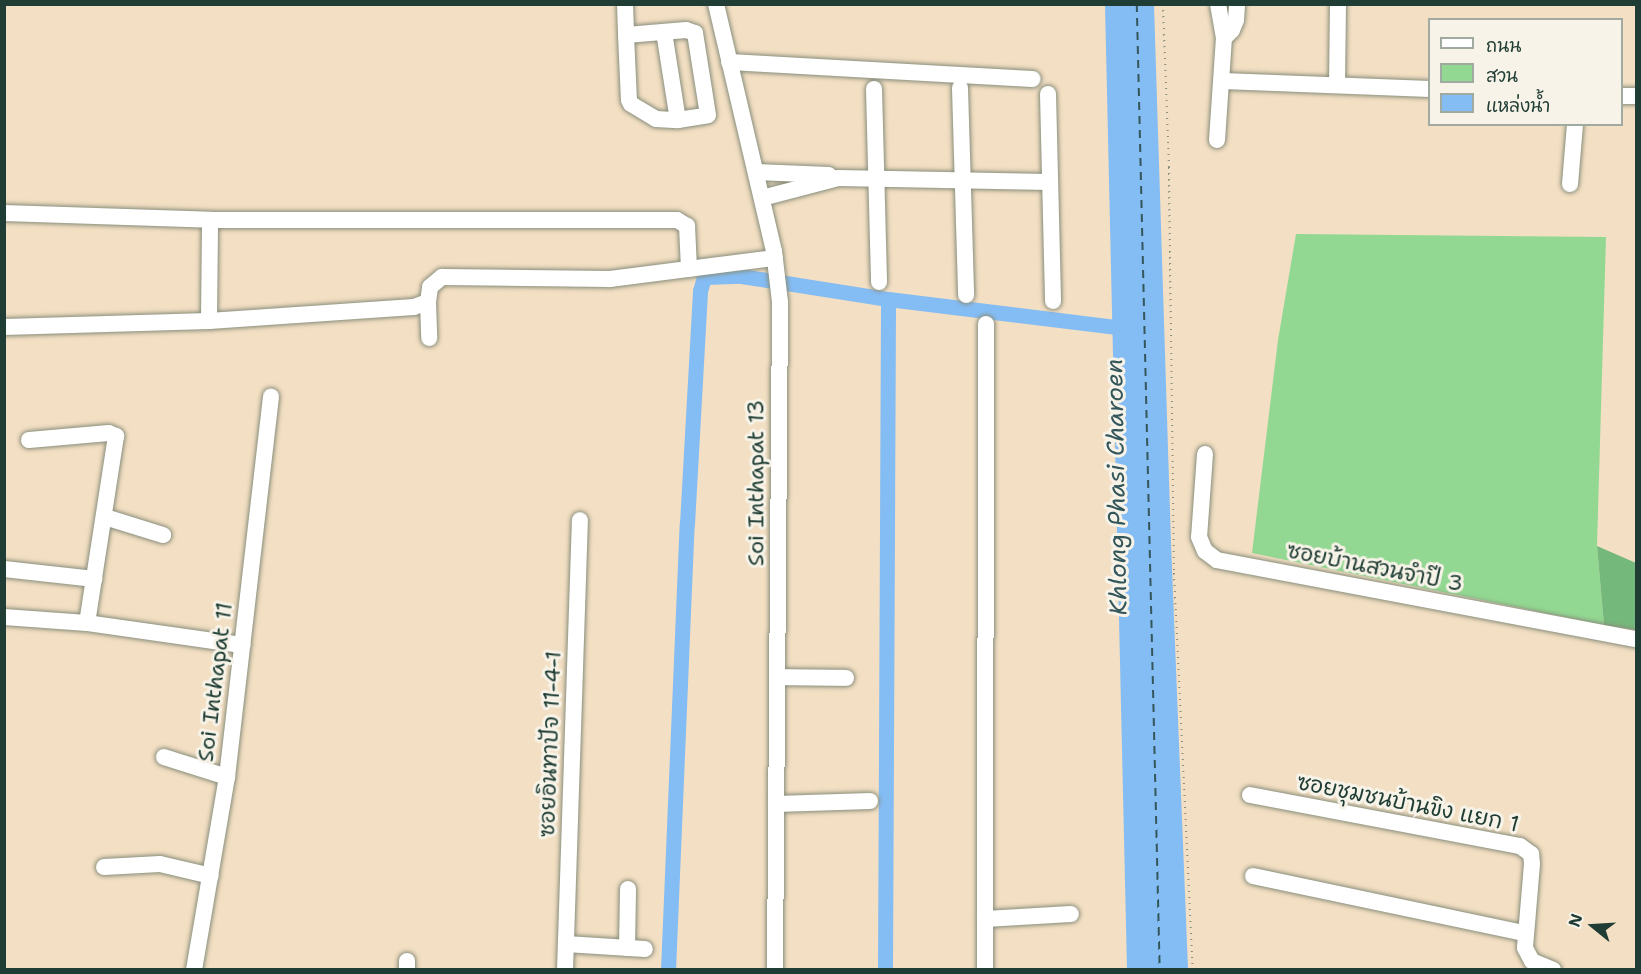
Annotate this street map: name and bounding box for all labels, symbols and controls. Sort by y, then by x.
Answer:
legend [1428,18,1623,126]
text: ถนน [1486,34,1521,58]
text: สวน [1486,64,1518,88]
text: แหล่งน้ำ [1486,94,1550,118]
water label: Khlong Phasi Charoen [1100,358,1134,616]
street label: Soi Inthapat 13 [743,400,769,566]
street label: ซอยบ้านสวนจำปี 3 [1285,537,1465,597]
street label: Soi Inthapat 11 [192,601,238,763]
street label: ซอยอินทาปัจ 11-4-1 [534,650,566,838]
street label: ซอยชุมชนบ้านขิง แยก 1 [1295,769,1521,837]
north arrow [1563,896,1623,956]
text: N [1563,911,1587,930]

